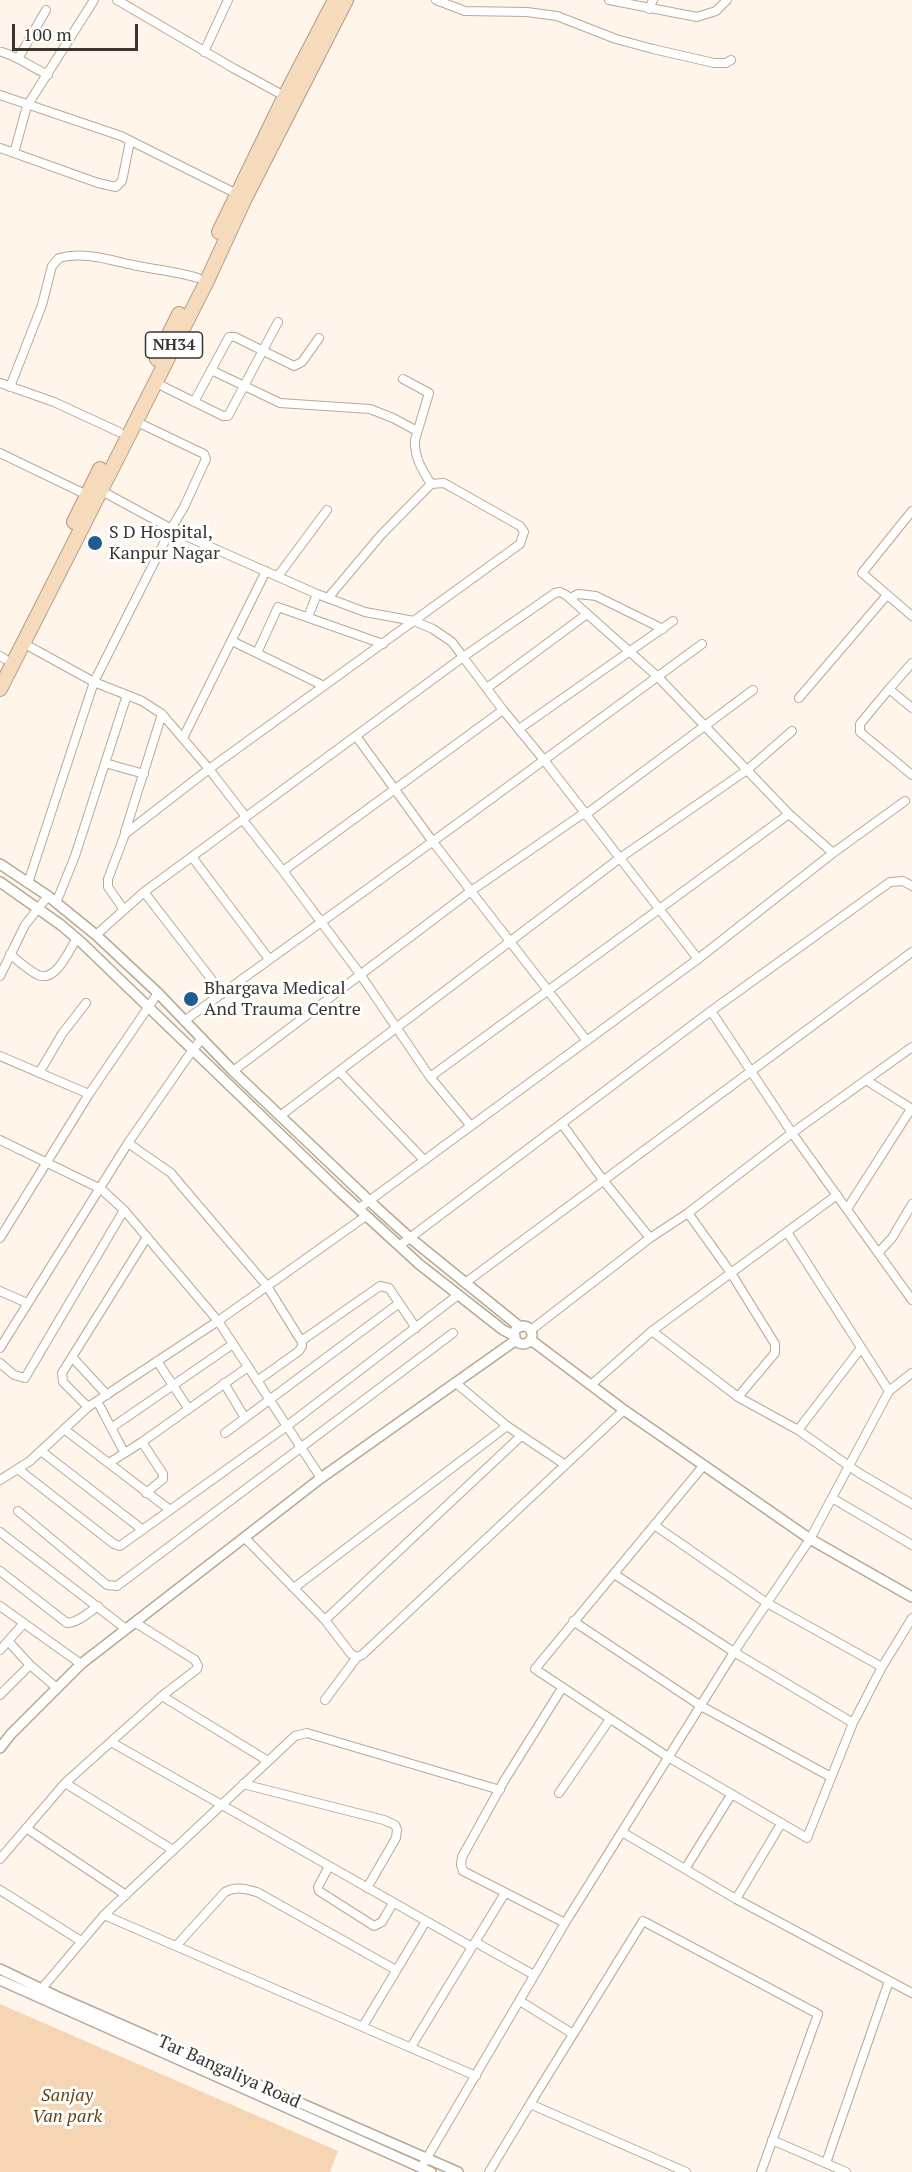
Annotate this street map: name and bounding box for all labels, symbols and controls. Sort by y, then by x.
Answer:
scale bar [15,12,141,50]
text: 100 m [23,22,72,46]
road number: NH34 [146,332,202,358]
place label: S D Hospital, Kanpur Nagar [109,522,220,564]
marker: S D Hospital, Kanpur Nagar [86,534,104,552]
place label: Bhargava Medical And Trauma Centre [204,978,361,1020]
marker: Bhargava Medical And Trauma Centre [182,990,200,1008]
street label: Tar Bangaliya Road [154,2031,304,2113]
park label: Sanjay Van park [32,2085,102,2128]

